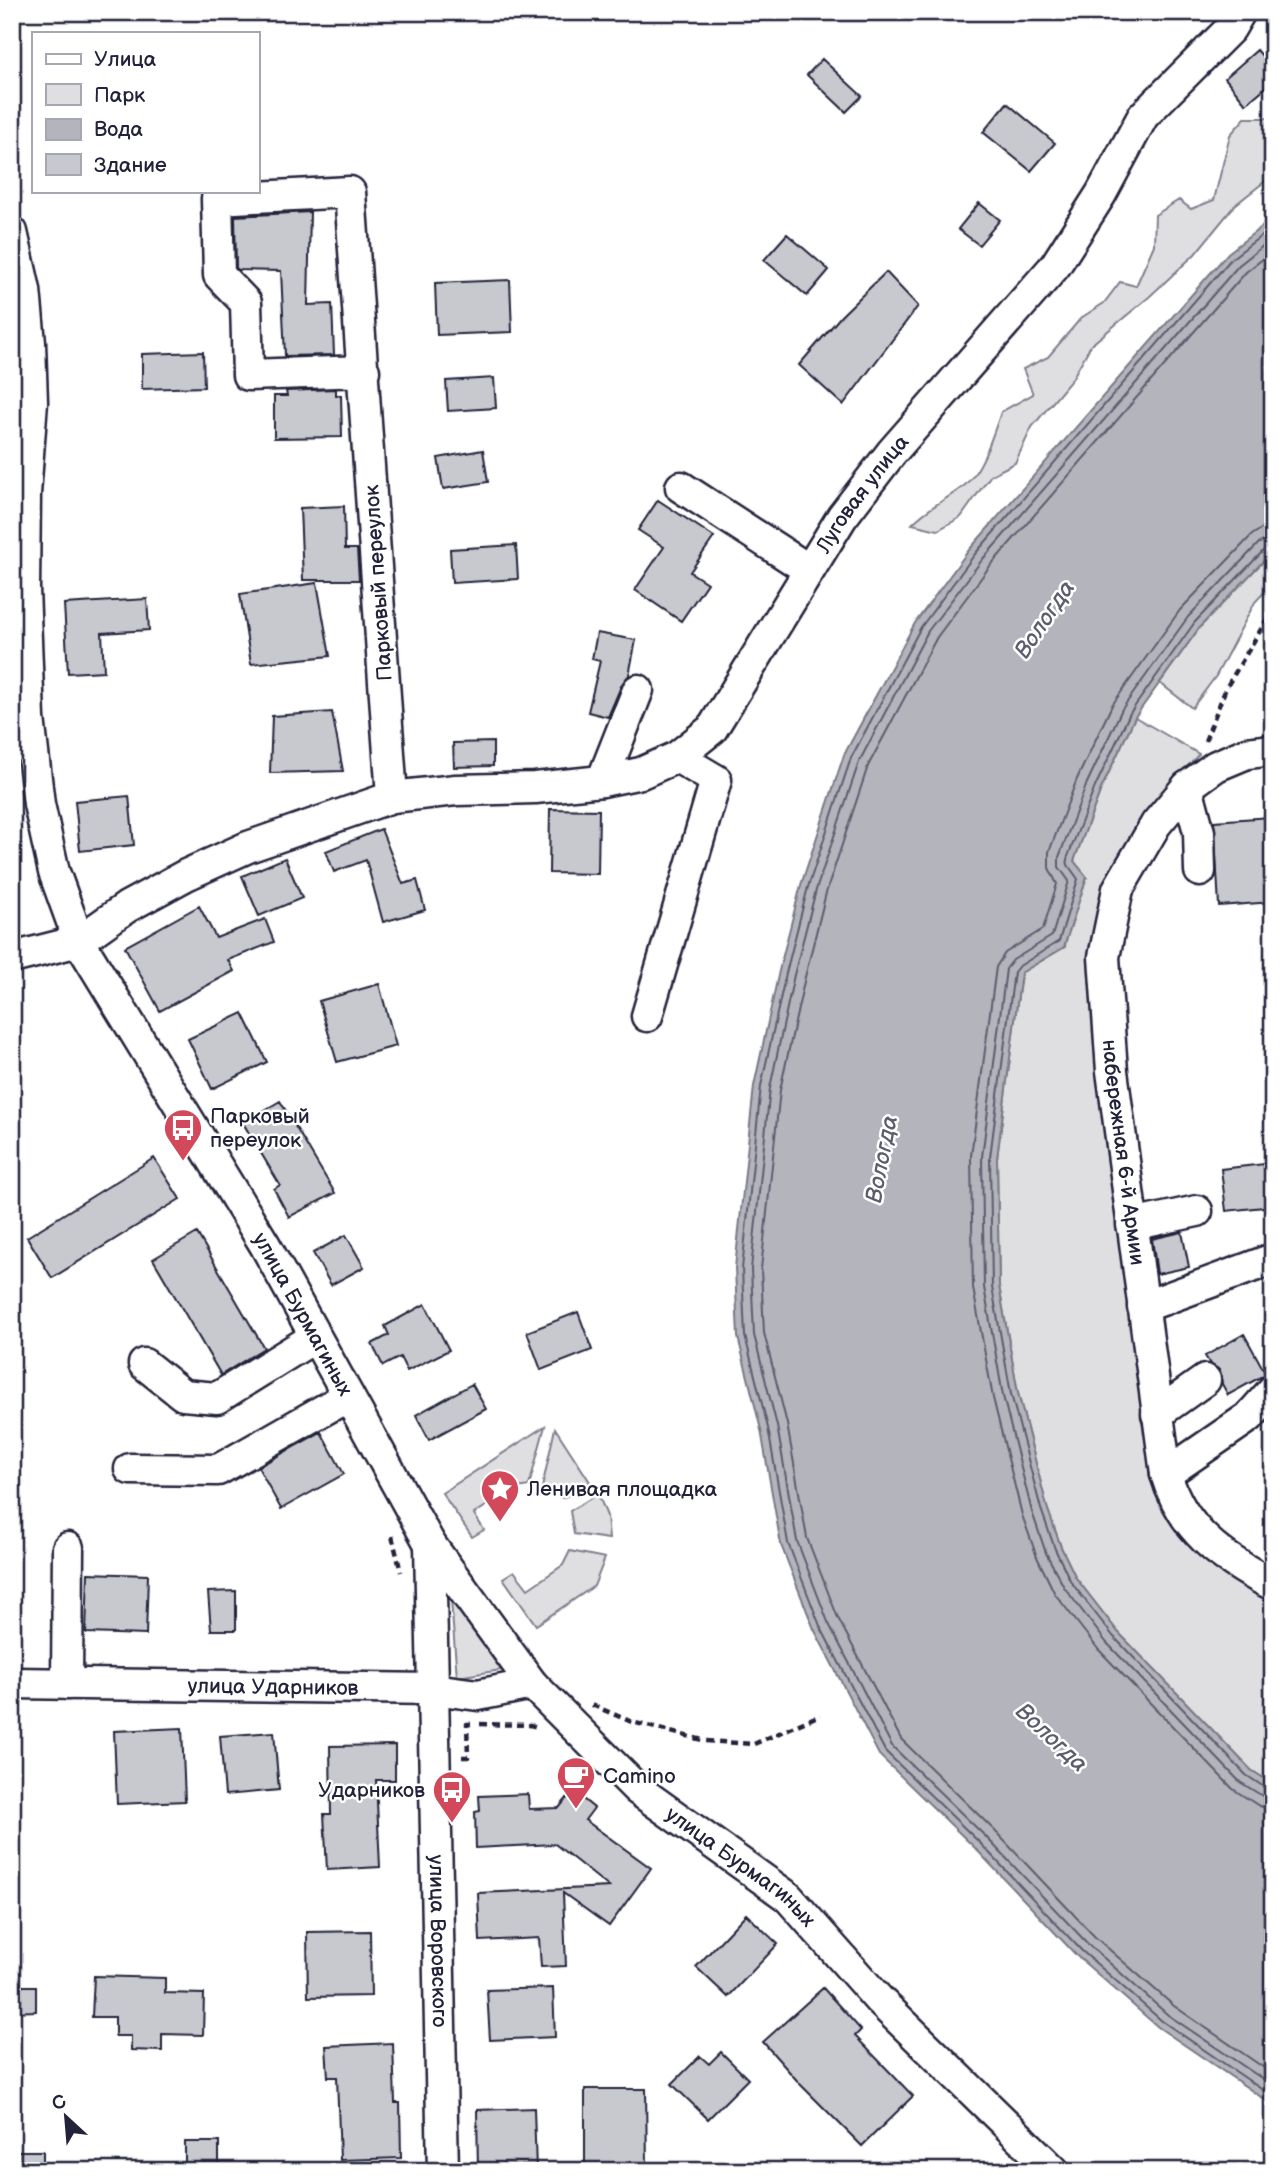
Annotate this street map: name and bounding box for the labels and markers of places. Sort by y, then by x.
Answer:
place label: Парковый переулок [210,1104,310,1153]
bus stop icon: Парковый переулок [162,1107,204,1162]
place icon: Ленивая площадка [479,1468,521,1523]
place label: Ленивая площадка [526,1477,718,1502]
cafe icon: Camino [555,1755,597,1810]
place label: Camino [603,1764,676,1789]
bus stop icon: Ударников [431,1769,473,1824]
place label: Ударников [318,1778,425,1803]

